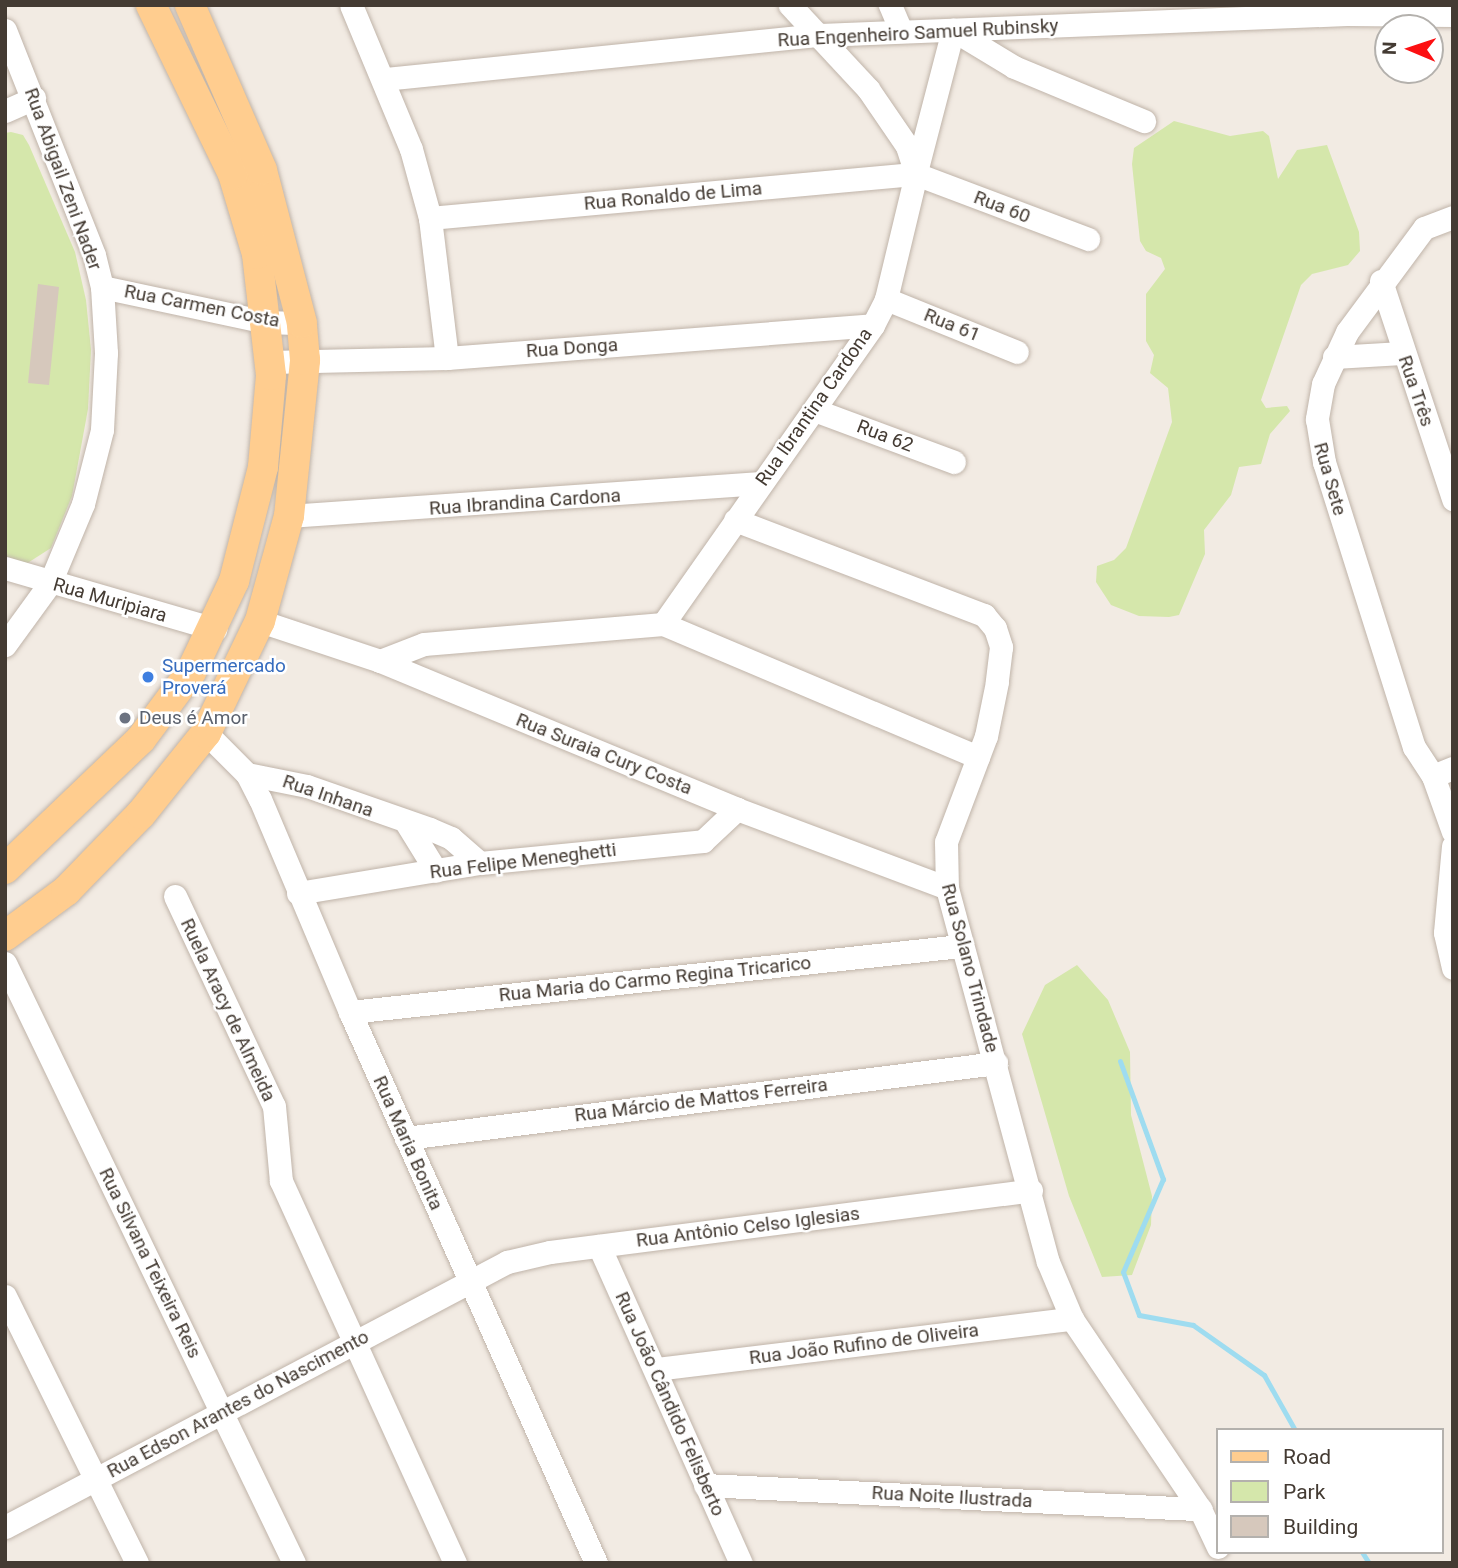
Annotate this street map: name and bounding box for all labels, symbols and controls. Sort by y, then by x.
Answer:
street label: Rua Engenheiro Samuel Rubinsky [777,14,1059,52]
north arrow [1374,14,1444,84]
text: N [1378,41,1401,55]
street label: Rua Abigail Zeni Nader [19,85,107,273]
street label: Rua Ronaldo de Lima [583,177,763,215]
street label: Rua 60 [971,186,1033,228]
street label: Rua Carmen Costa [122,280,282,332]
street label: Rua 61 [921,303,983,347]
street label: Rua Ibrantina Cardona [751,324,877,490]
street label: Rua Donga [525,333,619,363]
street label: Rua Três [1393,352,1439,430]
street label: Rua 62 [854,415,916,457]
street label: Rua Sete [1309,440,1351,518]
street label: Rua Ibrandina Cardona [428,484,622,520]
street label: Rua Muripiara [50,573,170,627]
place label: Supermercado Proverá [162,655,286,699]
marker: Supermercado Proverá [140,669,156,685]
place label: Deus é Amor [139,707,248,729]
street label: Rua Suraia Cury Costa [513,708,695,800]
marker: Deus é Amor [117,710,133,726]
street label: Rua Inhana [280,770,376,822]
street label: Rua Felipe Meneghetti [428,838,618,884]
street label: Rua Solano Trindade [936,881,1004,1055]
street label: Ruela Aracy de Almeida [176,915,280,1105]
street label: Rua Maria do Carmo Regina Tricarico [498,951,812,1007]
street label: Rua Maria Bonita [368,1072,448,1214]
street label: Rua Márcio de Mattos Ferreira [573,1073,829,1127]
street label: Rua Silvana Teixeira Reis [94,1164,206,1362]
street label: Rua Antônio Celso Iglesias [635,1202,861,1252]
street label: Rua João Cândido Felisberto [610,1288,730,1520]
street label: Rua João Rufino de Oliveira [748,1319,980,1369]
street label: Rua Edson Arantes do Nascimento [103,1325,373,1483]
legend [1216,1428,1444,1554]
text: Road [1283,1445,1331,1469]
text: Park [1283,1480,1325,1504]
street label: Rua Noite Ilustrada [871,1481,1033,1513]
text: Building [1283,1515,1358,1539]

